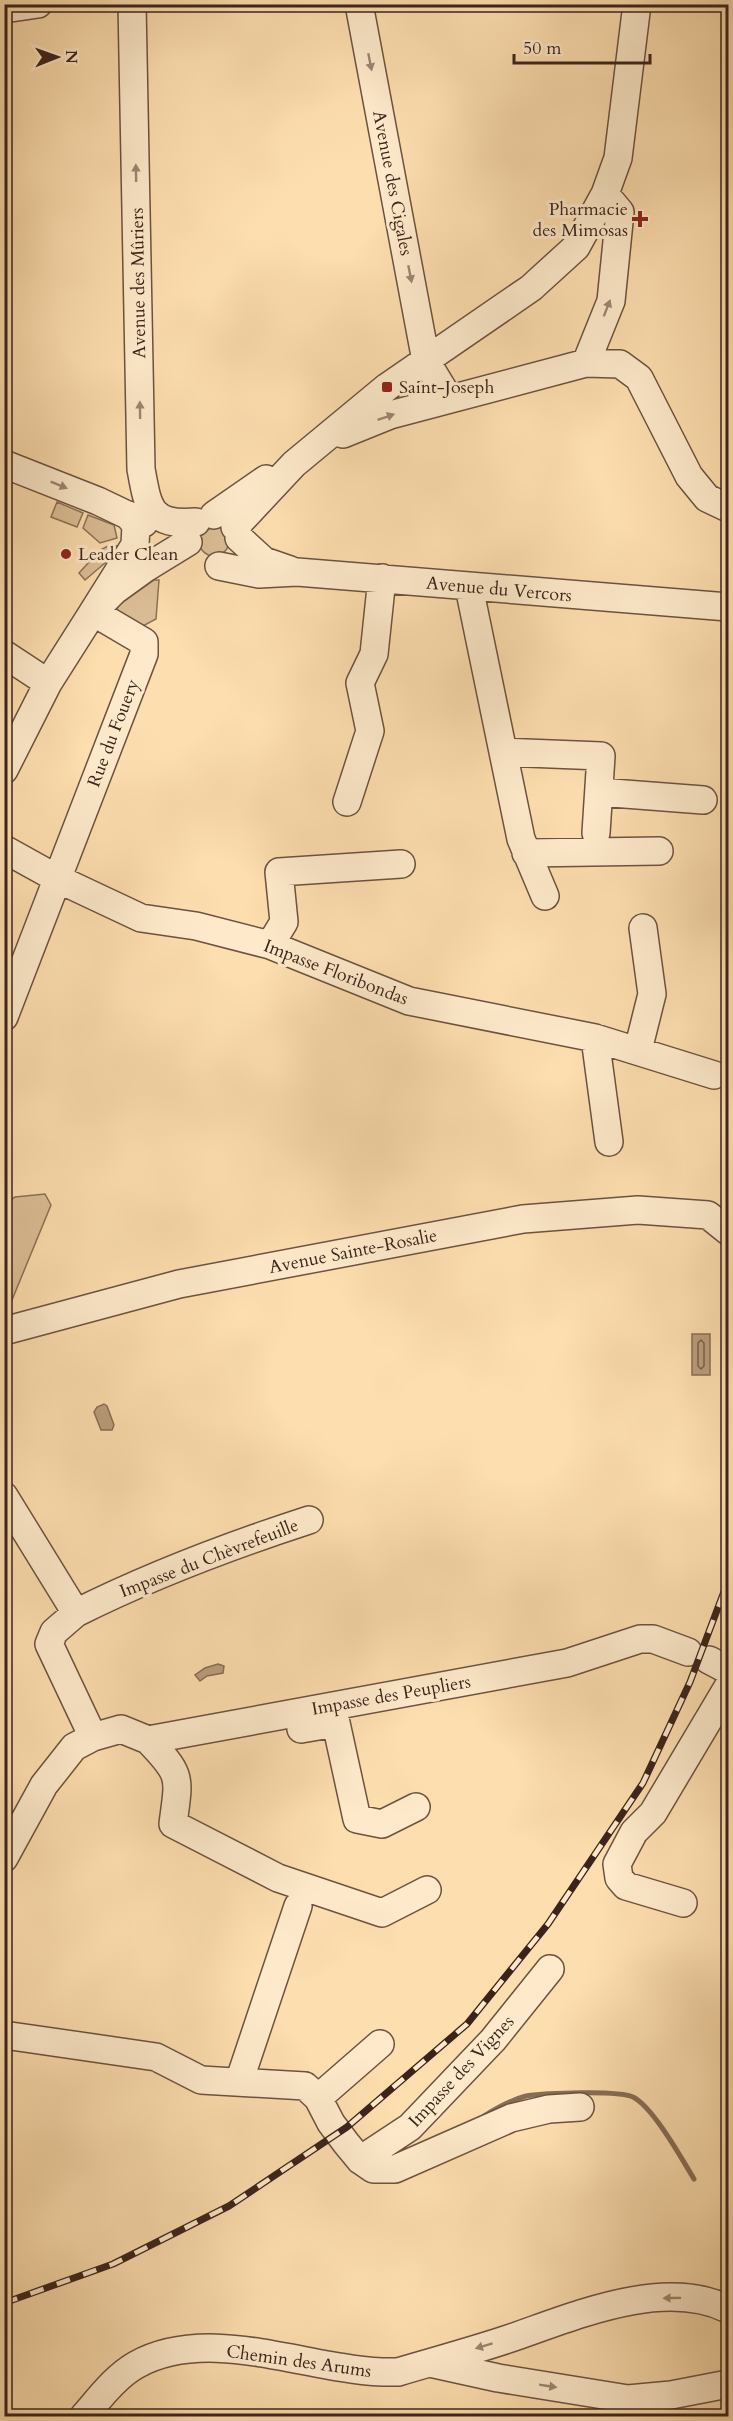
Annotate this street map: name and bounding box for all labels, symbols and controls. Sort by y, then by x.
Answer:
north arrow [27,27,87,87]
scale bar [514,27,650,65]
text: 50 m [523,36,562,61]
text: N [60,50,82,64]
one-way arrow [366,53,375,72]
street label: Avenue des Cigales [366,108,419,258]
one-way arrow [131,164,140,183]
place label: Pharmacie des Mimosas [533,197,628,243]
street label: Avenue des Mûriers [125,207,152,359]
marker: Pharmacie des Mimosas [633,212,647,226]
one-way arrow [406,265,415,284]
one-way arrow [603,299,613,317]
place label: Saint-Joseph [399,375,494,400]
marker: Saint-Joseph [380,380,394,394]
one-way arrow [135,401,145,420]
one-way arrow [377,411,395,421]
one-way arrow [50,481,68,491]
place label: Leader Clean [78,542,179,567]
marker: Leader Clean [59,547,73,561]
street label: Avenue du Vercors [425,571,573,608]
street label: Rue du Fouery [81,675,146,791]
street label: Impasse Floribondas [260,933,412,1012]
street label: Avenue Sainte-Rosalie [267,1223,439,1280]
street label: Impasse du Chèvrefeuille [116,1513,302,1604]
street label: Impasse des Peupliers [310,1669,473,1722]
street label: Impasse des Vignes [403,2010,520,2133]
one-way arrow [663,2293,682,2302]
street label: Chemin des Arums [225,2339,373,2384]
one-way arrow [475,2342,493,2351]
one-way arrow [539,2382,558,2391]

